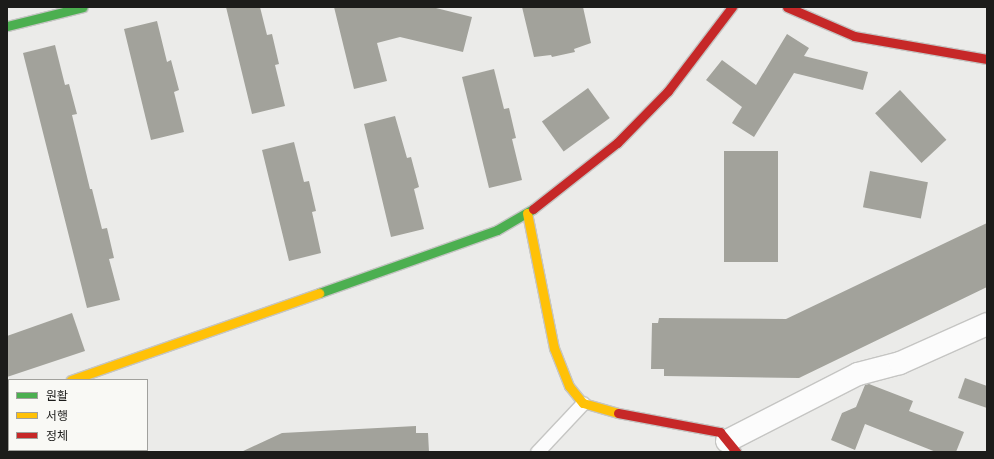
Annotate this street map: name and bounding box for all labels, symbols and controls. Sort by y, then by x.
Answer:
legend [8,379,148,451]
text: 원활 [46,388,68,404]
text: 서행 [46,408,68,424]
text: 정체 [46,428,68,444]

